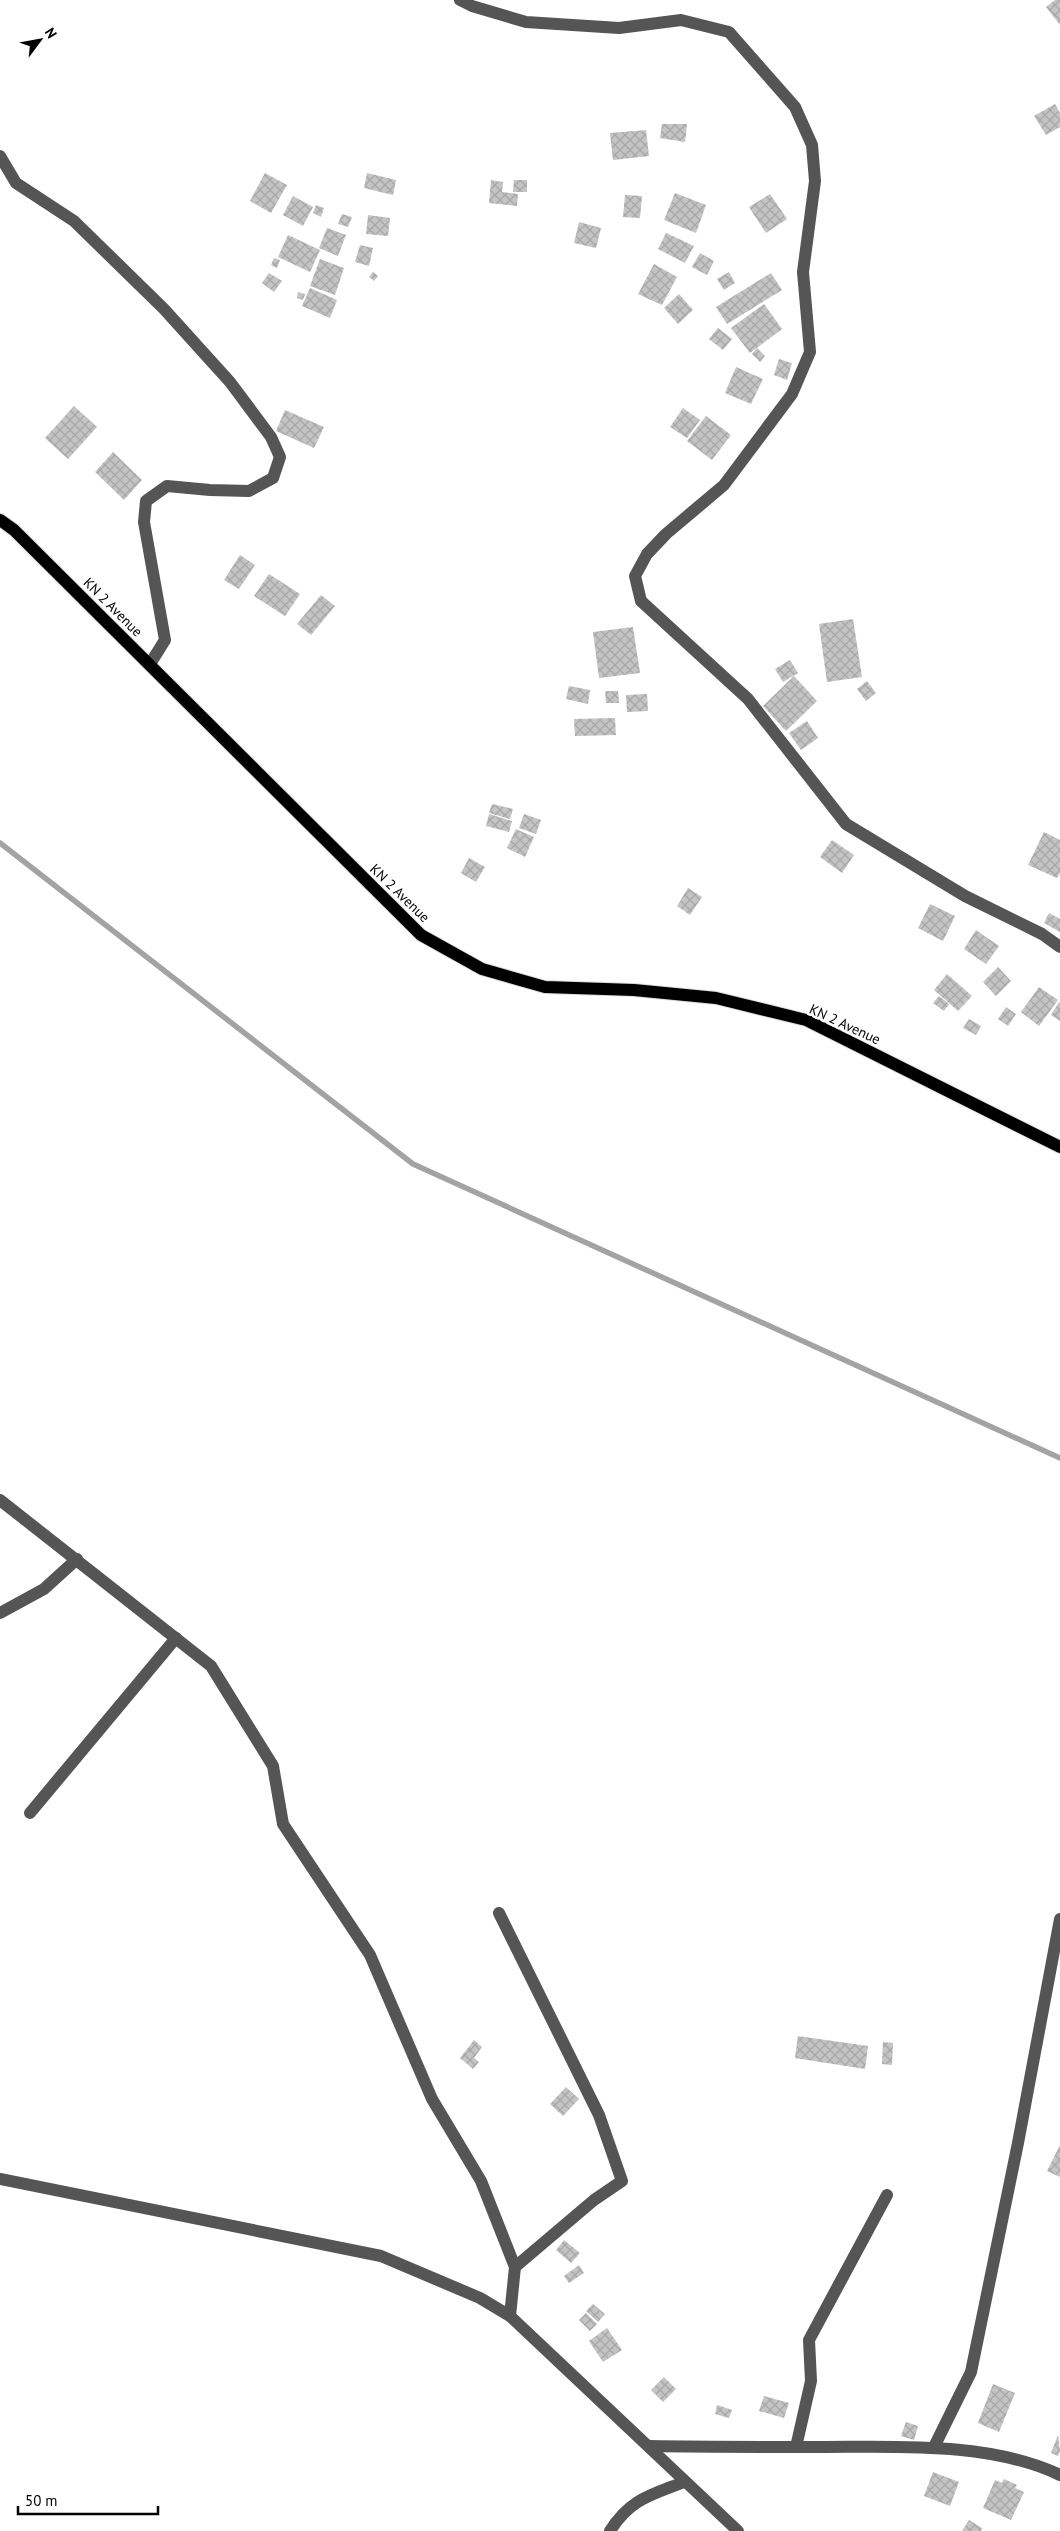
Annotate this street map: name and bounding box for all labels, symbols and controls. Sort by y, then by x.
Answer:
north arrow [15,15,65,65]
text: N [41,24,61,42]
street label: KN 2 Avenue [80,574,146,640]
street label: KN 2 Avenue [366,860,434,926]
street label: KN 2 Avenue [807,1000,883,1048]
scale bar [18,2484,158,2516]
text: 50 m [25,2491,58,2510]

